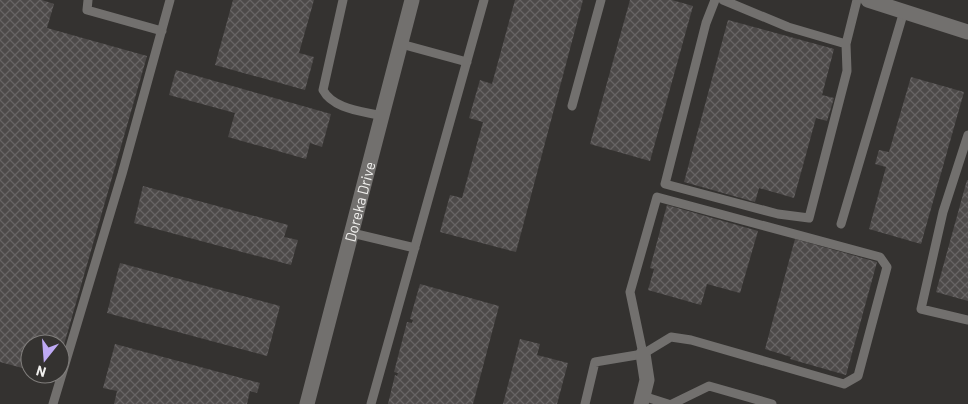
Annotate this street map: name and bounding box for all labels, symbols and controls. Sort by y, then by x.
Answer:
street label: Doreka Drive [340,160,379,244]
north arrow [20,334,70,384]
text: N [34,362,48,381]

